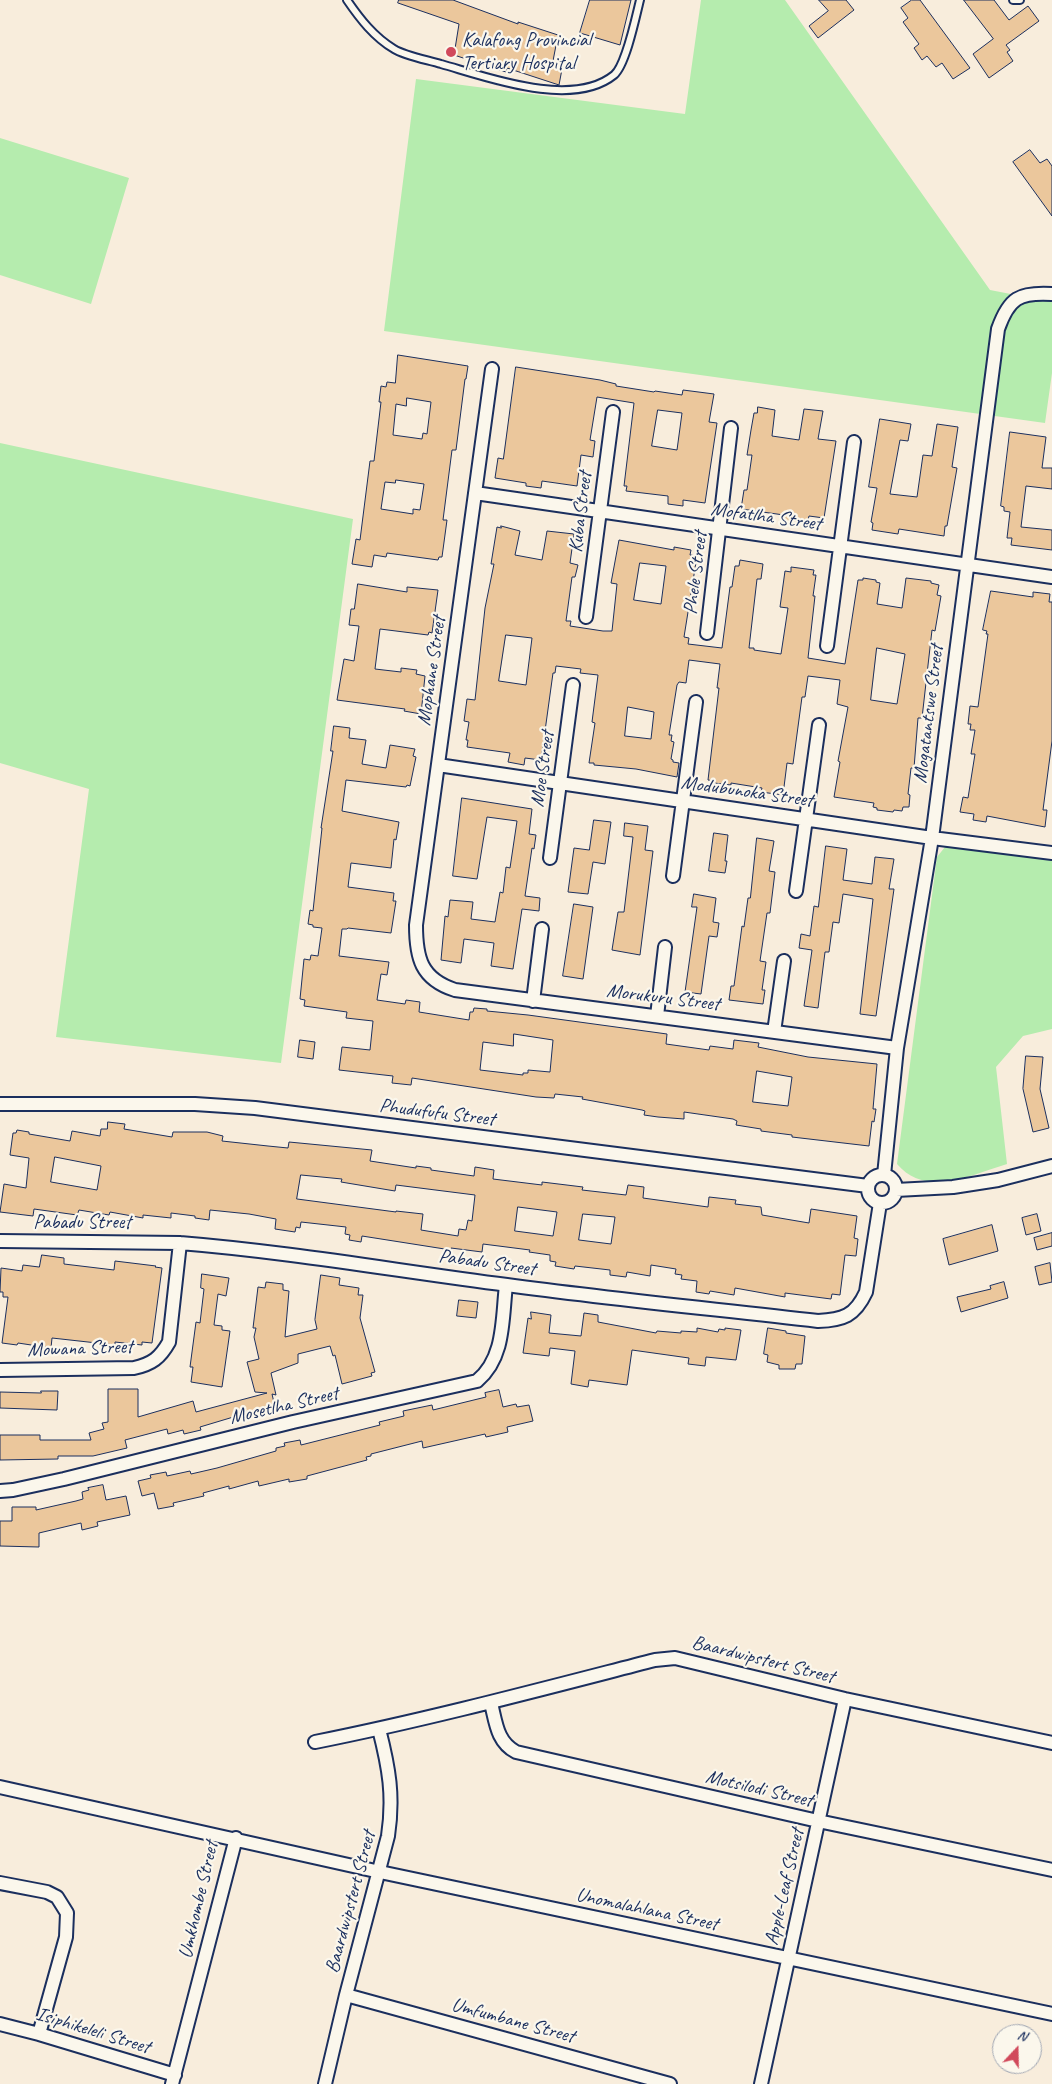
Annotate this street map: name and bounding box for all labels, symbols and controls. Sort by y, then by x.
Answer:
place label: Kalafong Provincial Tertiary Hospital [462,29,591,76]
marker: Kalafong Provincial Tertiary Hospital [444,45,458,59]
street label: Kuba Street [564,470,598,554]
street label: Mofatlha Street [709,497,823,537]
street label: Phele Street [679,530,713,616]
street label: Mophane Street [412,615,452,727]
street label: Mogatantswe Street [909,644,949,784]
street label: Moe Street [526,730,560,808]
street label: Modubunoka Street [680,771,814,813]
street label: Morukuru Street [605,979,721,1017]
street label: Phudufufu Street [378,1094,496,1132]
street label: Pabadu Street [33,1211,131,1235]
street label: Pabadu Street [437,1244,537,1282]
street label: Mowana Street [27,1335,133,1363]
street label: Mosetlha Street [227,1382,341,1430]
street label: Baardwipstert Street [689,1631,837,1689]
street label: Motsilodi Street [703,1765,815,1813]
street label: Apple-Leaf Street [760,1826,810,1948]
street label: Baardwipstert Street [321,1828,381,1976]
street label: Umkhombe Street [174,1839,224,1961]
street label: Unomalahlana Street [574,1883,720,1937]
street label: Umfumbane Street [449,1993,577,2049]
street label: Isiphikeleli Street [33,2002,153,2060]
north arrow [992,2024,1042,2074]
text: N [1015,2026,1029,2045]

